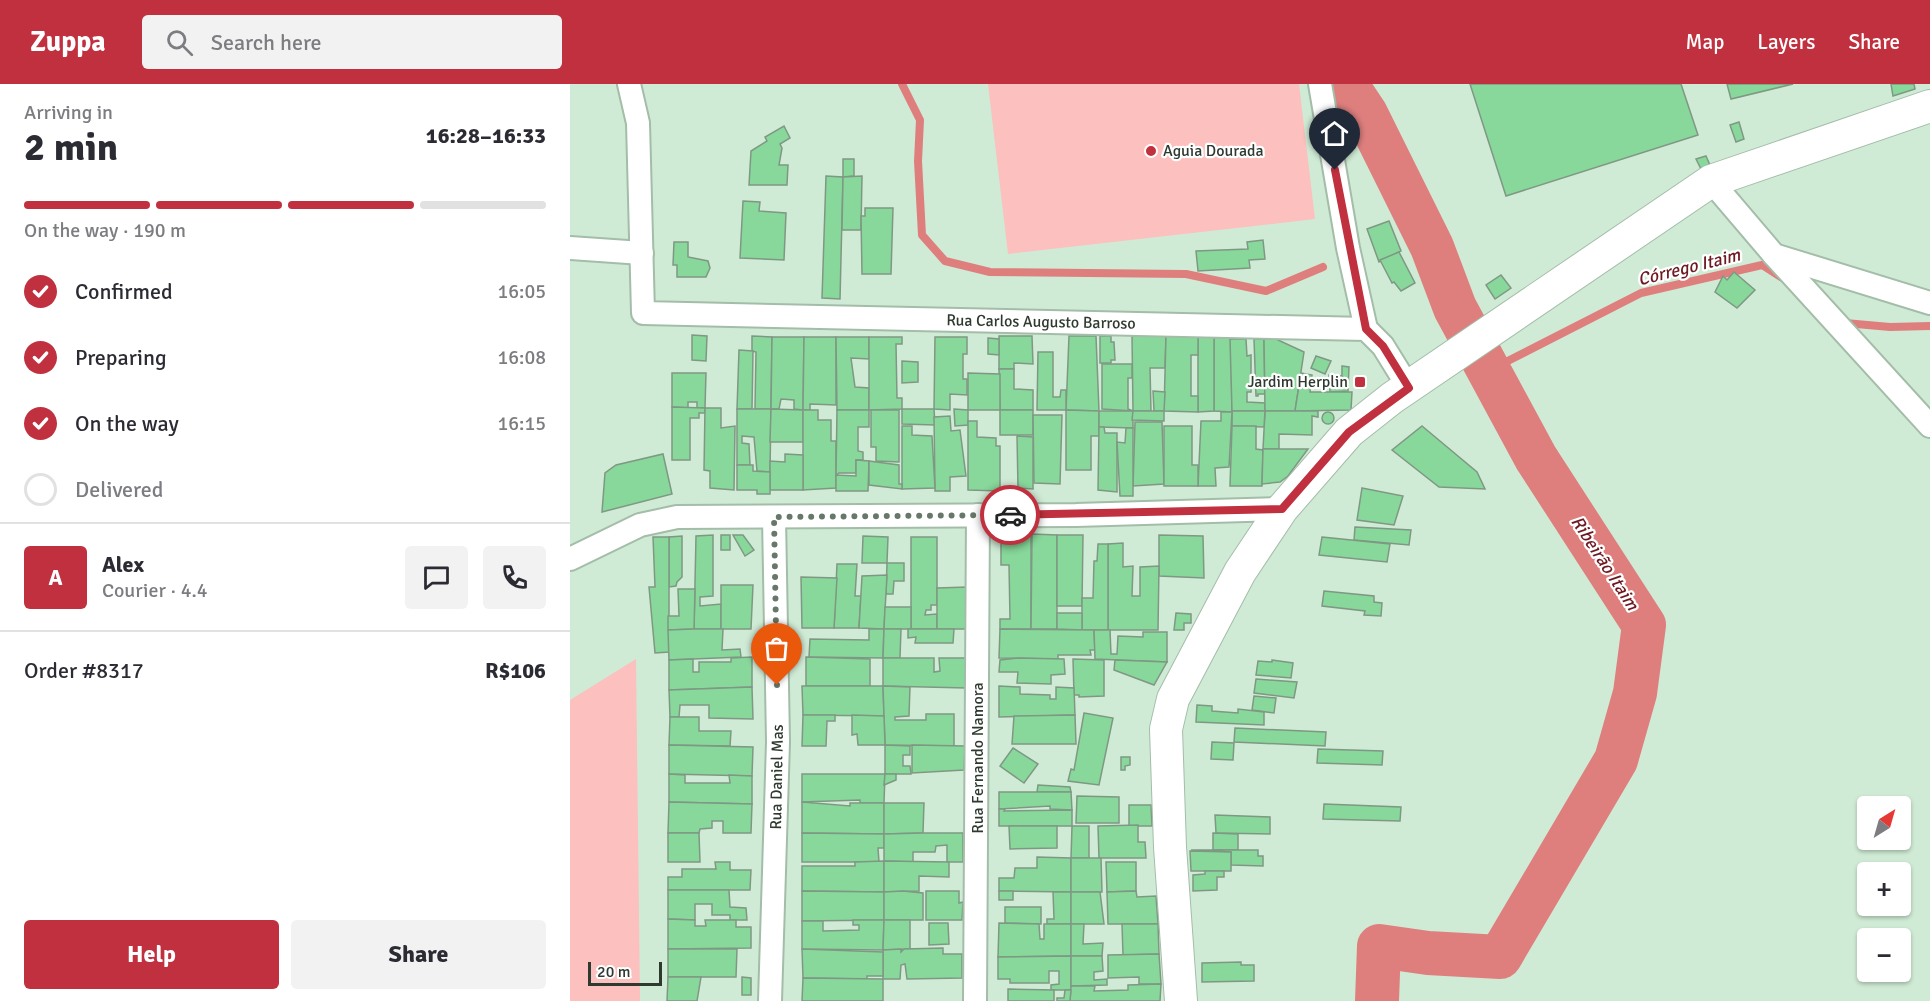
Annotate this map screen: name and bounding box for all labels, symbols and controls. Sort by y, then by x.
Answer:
search box [142,15,562,69]
text: Zuppa [30,25,106,59]
icon: search [163,26,196,59]
text: Search here [211,29,322,56]
text: Map [1686,29,1724,55]
text: Layers [1757,29,1815,55]
text: Share [1848,29,1900,55]
text: Arriving in [24,100,113,125]
pin [1309,108,1360,170]
icon: home [1318,117,1351,150]
text: 16:28–16:33 [426,122,546,149]
text: 2 min [24,123,118,171]
place label: Aguia Dourada [1163,141,1264,161]
marker: Aguia Dourada [1144,144,1158,158]
text: On the way · 190 m [24,218,186,243]
water label: Córrego Itaim [1635,243,1743,290]
icon: check [24,275,57,308]
text: Confirmed [75,278,173,305]
text: 16:05 [497,279,546,304]
street label: Rua Carlos Augusto Barroso [946,310,1136,334]
icon: check [24,341,57,374]
text: Preparing [75,344,167,371]
text: 16:08 [497,345,546,370]
place label: Jardim Herplin [1248,372,1348,392]
marker: Jardim Herplin [1353,375,1367,389]
icon: check [24,407,57,440]
text: On the way [75,410,179,437]
text: 16:15 [497,411,546,436]
text: Delivered [75,476,163,503]
courier [980,485,1040,545]
icon: car [994,499,1027,532]
water label: Ribeirão Itaim [1566,512,1644,615]
button: chat [405,546,468,609]
button: phone [483,546,546,609]
text: Alex [102,551,144,578]
text: A [48,564,63,591]
text: Courier · 4.4 [102,578,208,603]
pin [751,623,802,685]
icon: bag [760,632,793,665]
text: Order #8317 [24,657,144,684]
text: R$106 [485,657,546,684]
street label: Rua Fernando Namora [968,682,988,834]
street label: Rua Daniel Mas [766,724,788,830]
north arrow [1857,796,1911,850]
map controls [1857,796,1911,982]
button: + [1857,862,1911,916]
button: Help [24,920,279,989]
button: Share [291,920,546,989]
button: − [1857,928,1911,982]
scale bar [588,959,662,986]
text: 20 m [597,962,631,982]

